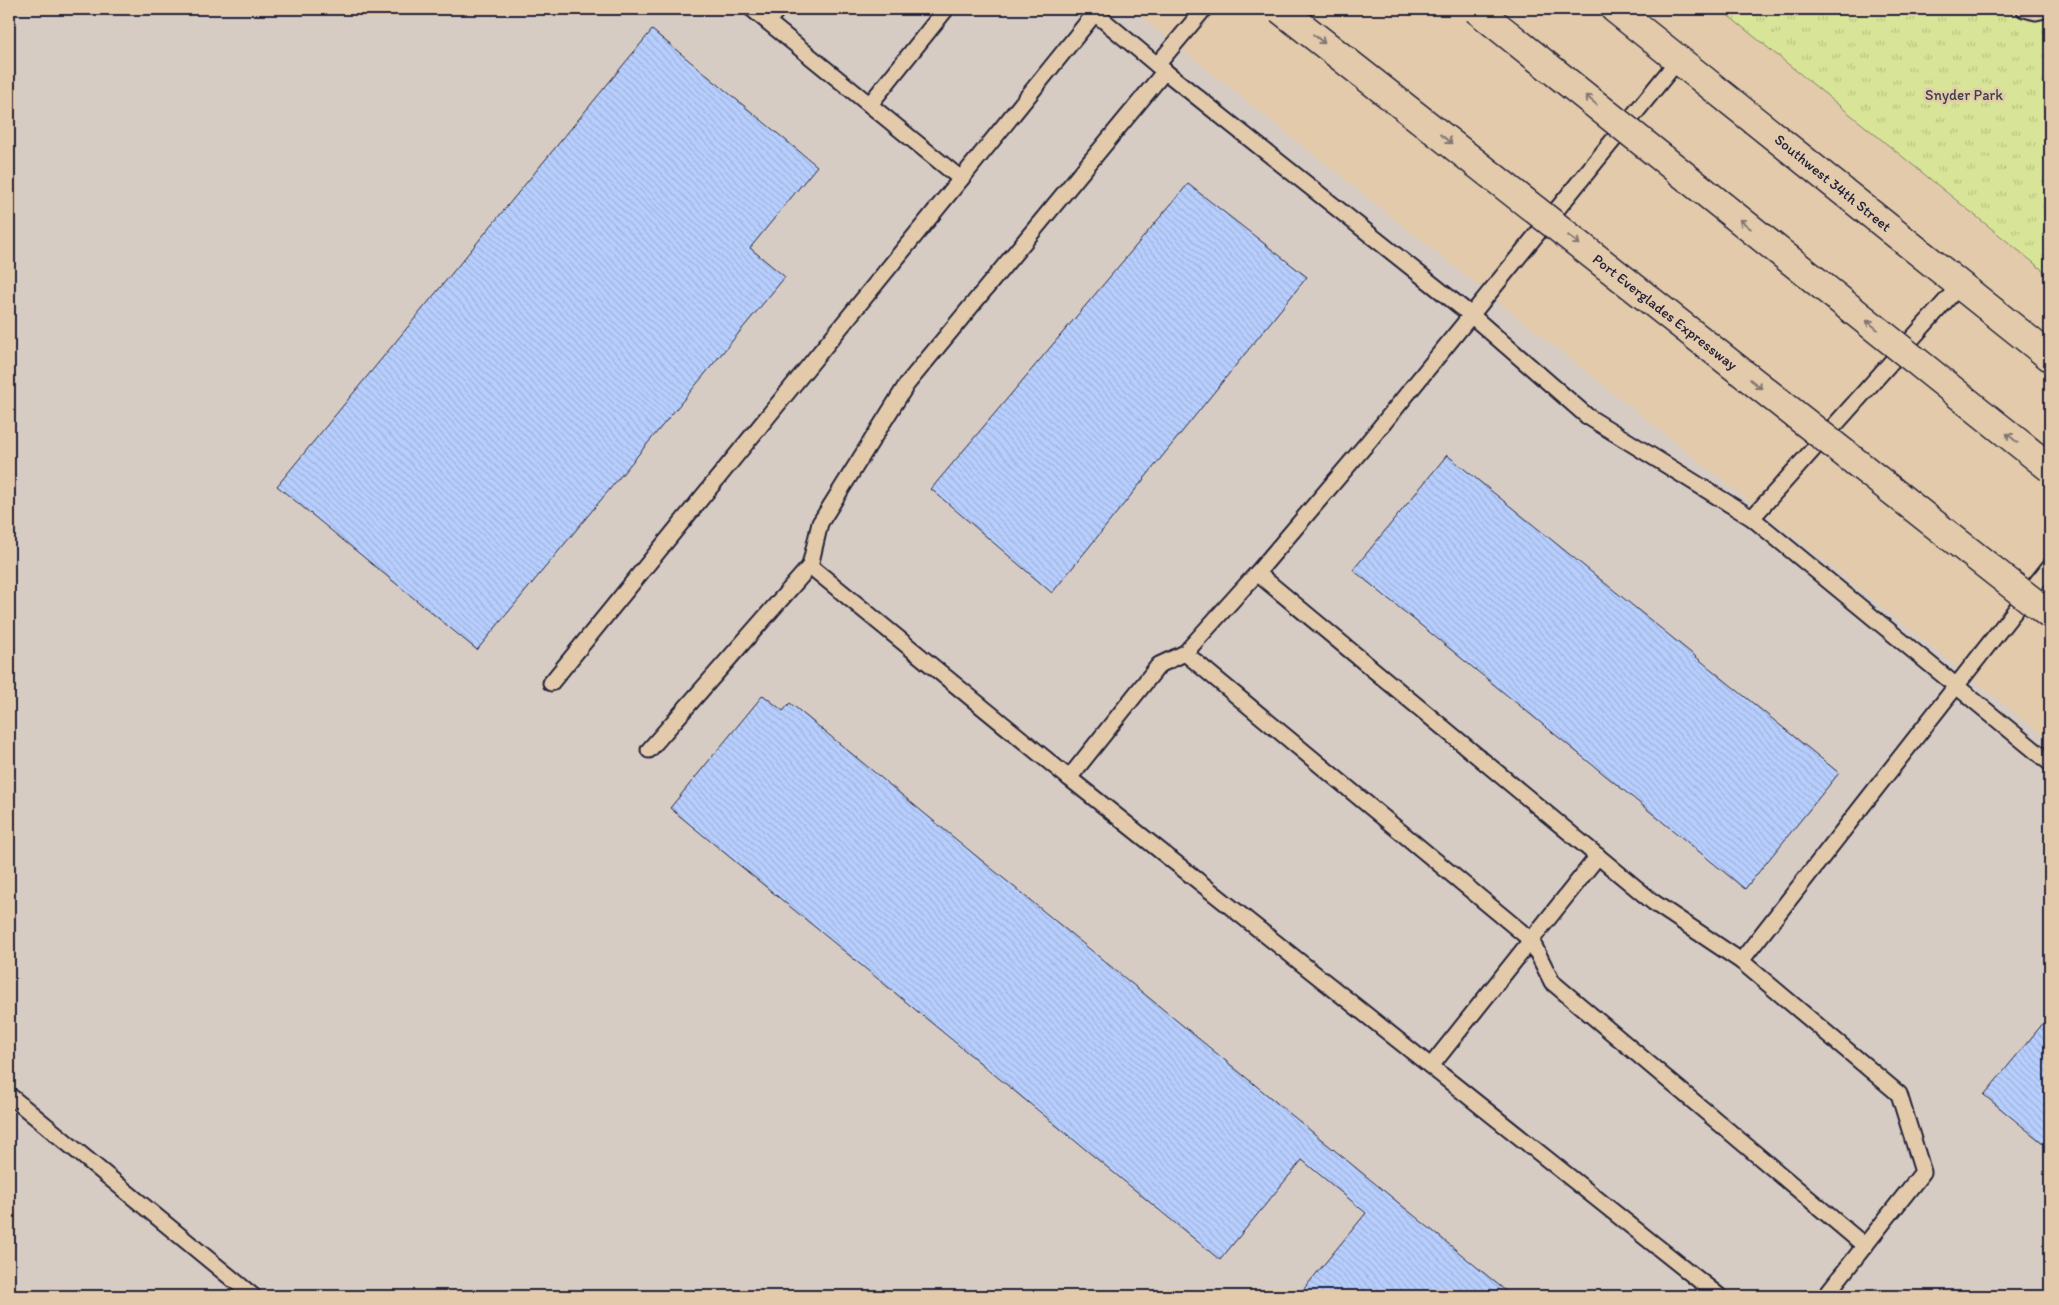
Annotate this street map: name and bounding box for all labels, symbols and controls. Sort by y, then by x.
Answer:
one-way arrow [1312,33,1325,44]
park label: Snyder Park [1925,86,2003,104]
one-way arrow [1584,95,1597,106]
street label: Southwest 34th Street [1771,130,1895,236]
one-way arrow [1439,134,1452,145]
one-way arrow [1739,218,1752,229]
one-way arrow [1567,235,1581,245]
street label: Port Everglades Expressway [1589,250,1741,374]
one-way arrow [1866,320,1879,331]
one-way arrow [1750,378,1763,389]
one-way arrow [2006,432,2019,443]

